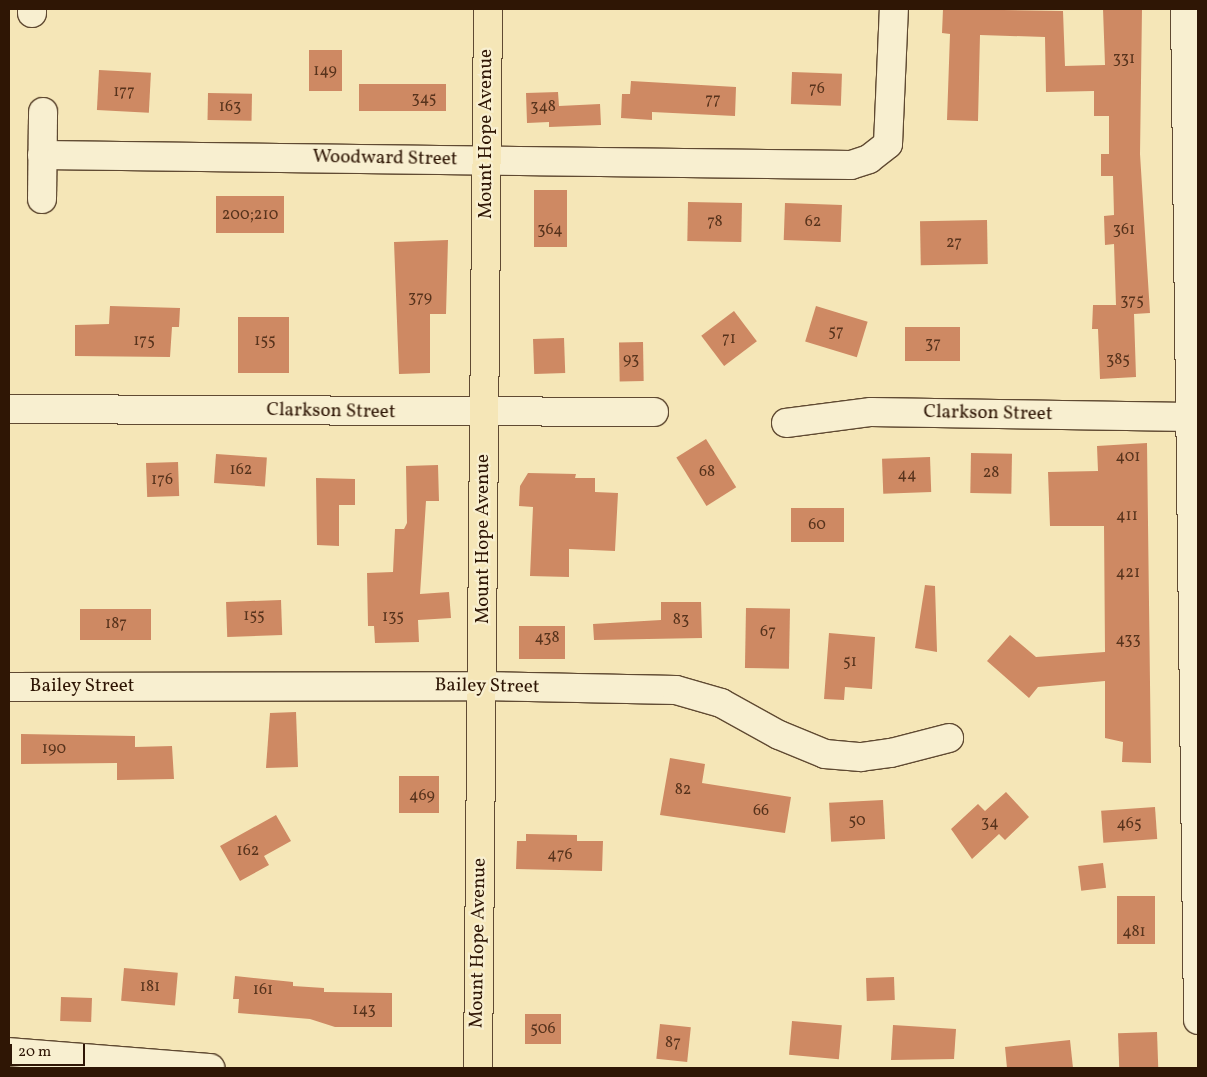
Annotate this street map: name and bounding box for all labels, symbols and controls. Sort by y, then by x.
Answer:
street label: Mount Hope Avenue [476,49,498,219]
house number: 331 [1113,49,1135,69]
house number: 149 [313,61,337,81]
house number: 76 [809,79,825,99]
house number: 177 [113,82,135,102]
house number: 345 [412,89,436,109]
house number: 77 [705,90,721,110]
house number: 163 [219,97,241,117]
house number: 348 [530,97,556,117]
street label: Woodward Street [312,146,458,172]
house number: 200;210 [222,205,278,225]
house number: 78 [707,212,723,232]
house number: 62 [805,212,821,232]
house number: 364 [537,220,563,240]
house number: 361 [1113,220,1135,240]
house number: 27 [946,233,962,253]
house number: 379 [408,288,432,308]
house number: 375 [1120,291,1144,311]
house number: 57 [828,322,844,342]
house number: 71 [722,329,736,349]
house number: 175 [133,331,155,351]
house number: 155 [254,331,276,351]
house number: 37 [925,334,941,354]
house number: 93 [623,350,639,370]
house number: 385 [1106,350,1130,370]
street label: Clarkson Street [266,399,396,425]
street label: Clarkson Street [923,401,1053,427]
house number: 401 [1115,447,1141,467]
street label: Mount Hope Avenue [473,454,495,624]
house number: 162 [230,460,252,480]
house number: 68 [699,462,715,482]
house number: 28 [983,463,999,483]
house number: 44 [897,465,917,485]
house number: 176 [151,470,173,490]
house number: 411 [1116,506,1138,526]
house number: 60 [808,515,826,535]
house number: 421 [1116,563,1140,583]
house number: 155 [243,606,265,626]
house number: 135 [382,607,404,627]
house number: 83 [673,610,689,630]
house number: 187 [105,614,127,634]
house number: 67 [760,622,776,642]
house number: 438 [534,628,560,648]
house number: 433 [1115,630,1141,650]
house number: 51 [843,652,857,672]
street label: Bailey Street [434,675,540,699]
street label: Bailey Street [29,676,135,698]
house number: 190 [42,739,66,759]
house number: 82 [675,780,691,800]
house number: 469 [409,786,435,806]
house number: 66 [753,801,769,821]
house number: 50 [849,811,865,831]
house number: 34 [981,813,999,833]
house number: 465 [1116,814,1142,834]
house number: 162 [237,841,259,861]
house number: 476 [547,845,573,865]
street label: Mount Hope Avenue [466,858,492,1028]
house number: 481 [1122,922,1146,942]
house number: 181 [140,977,160,997]
house number: 161 [253,980,273,1000]
house number: 143 [352,1000,376,1020]
house number: 506 [530,1019,556,1039]
house number: 87 [665,1033,681,1053]
scale bar [12,1034,88,1066]
text: 20 m [18,1042,51,1063]

